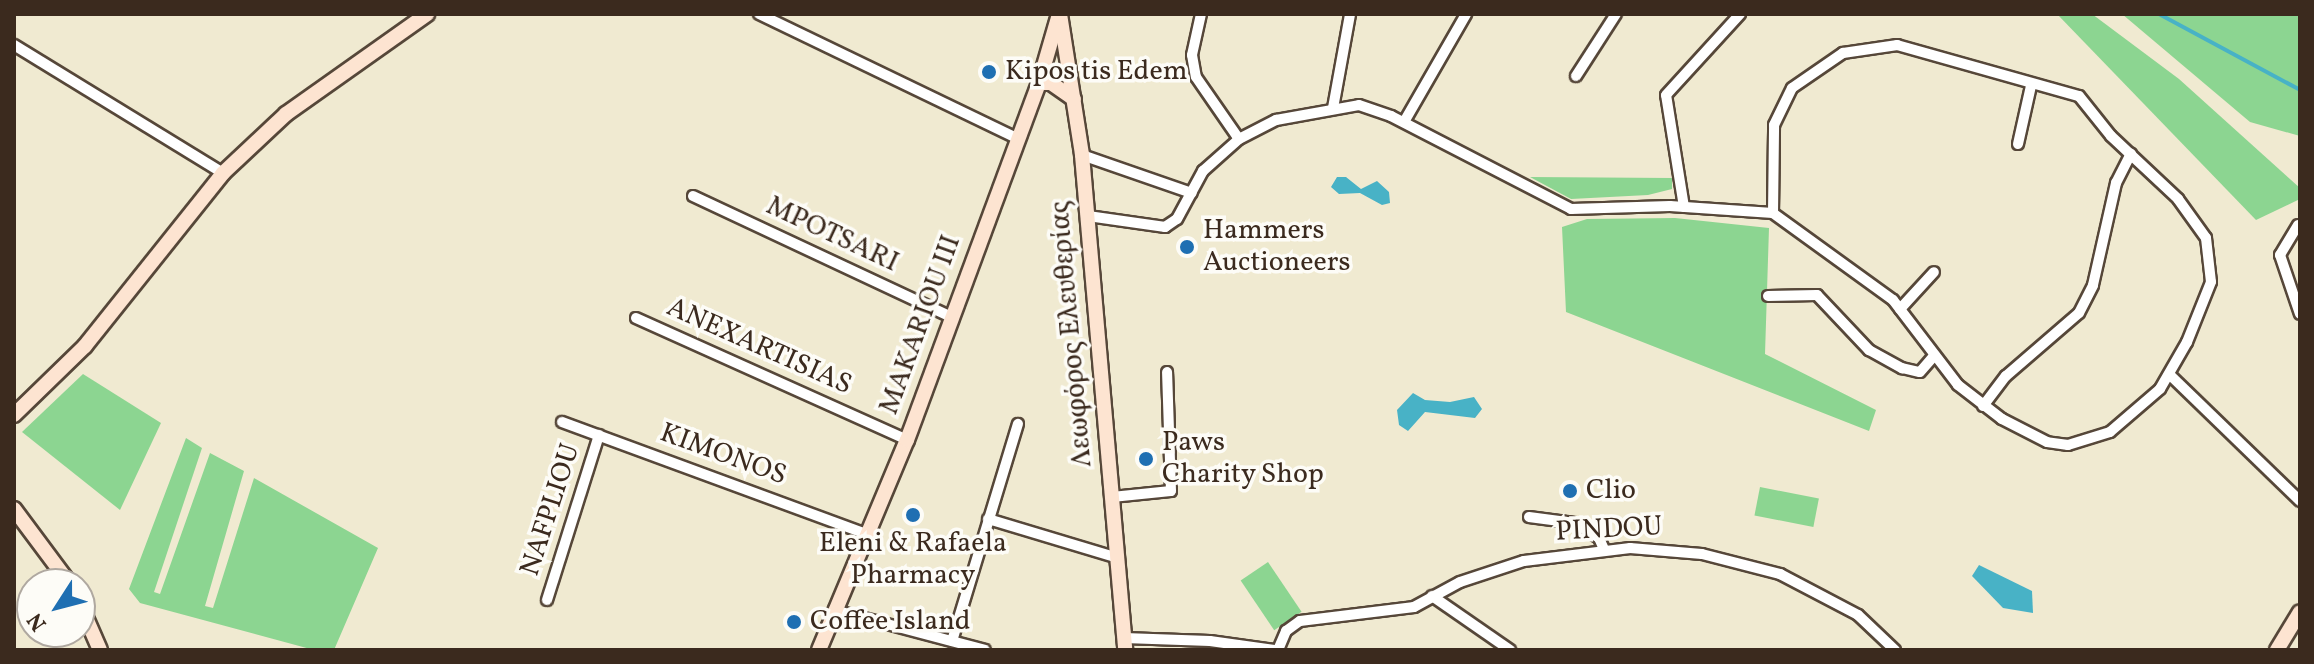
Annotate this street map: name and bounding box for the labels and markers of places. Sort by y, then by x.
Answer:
place label: Kipos tis Edem [1005,55,1187,89]
marker: Kipos tis Edem [980,63,998,81]
place label: Hammers Auctioneers [1203,214,1351,280]
marker: Hammers Auctioneers [1178,238,1196,256]
place label: Paws Charity Shop [1162,426,1325,492]
marker: Paws Charity Shop [1137,450,1155,468]
place label: Clio [1586,474,1636,508]
marker: Clio [1561,482,1579,500]
marker: Eleni & Rafaela Pharmacy [904,506,922,524]
place label: Eleni & Rafaela Pharmacy [819,527,1007,593]
place label: Coffee Island [810,605,971,639]
marker: Coffee Island [785,613,803,631]

